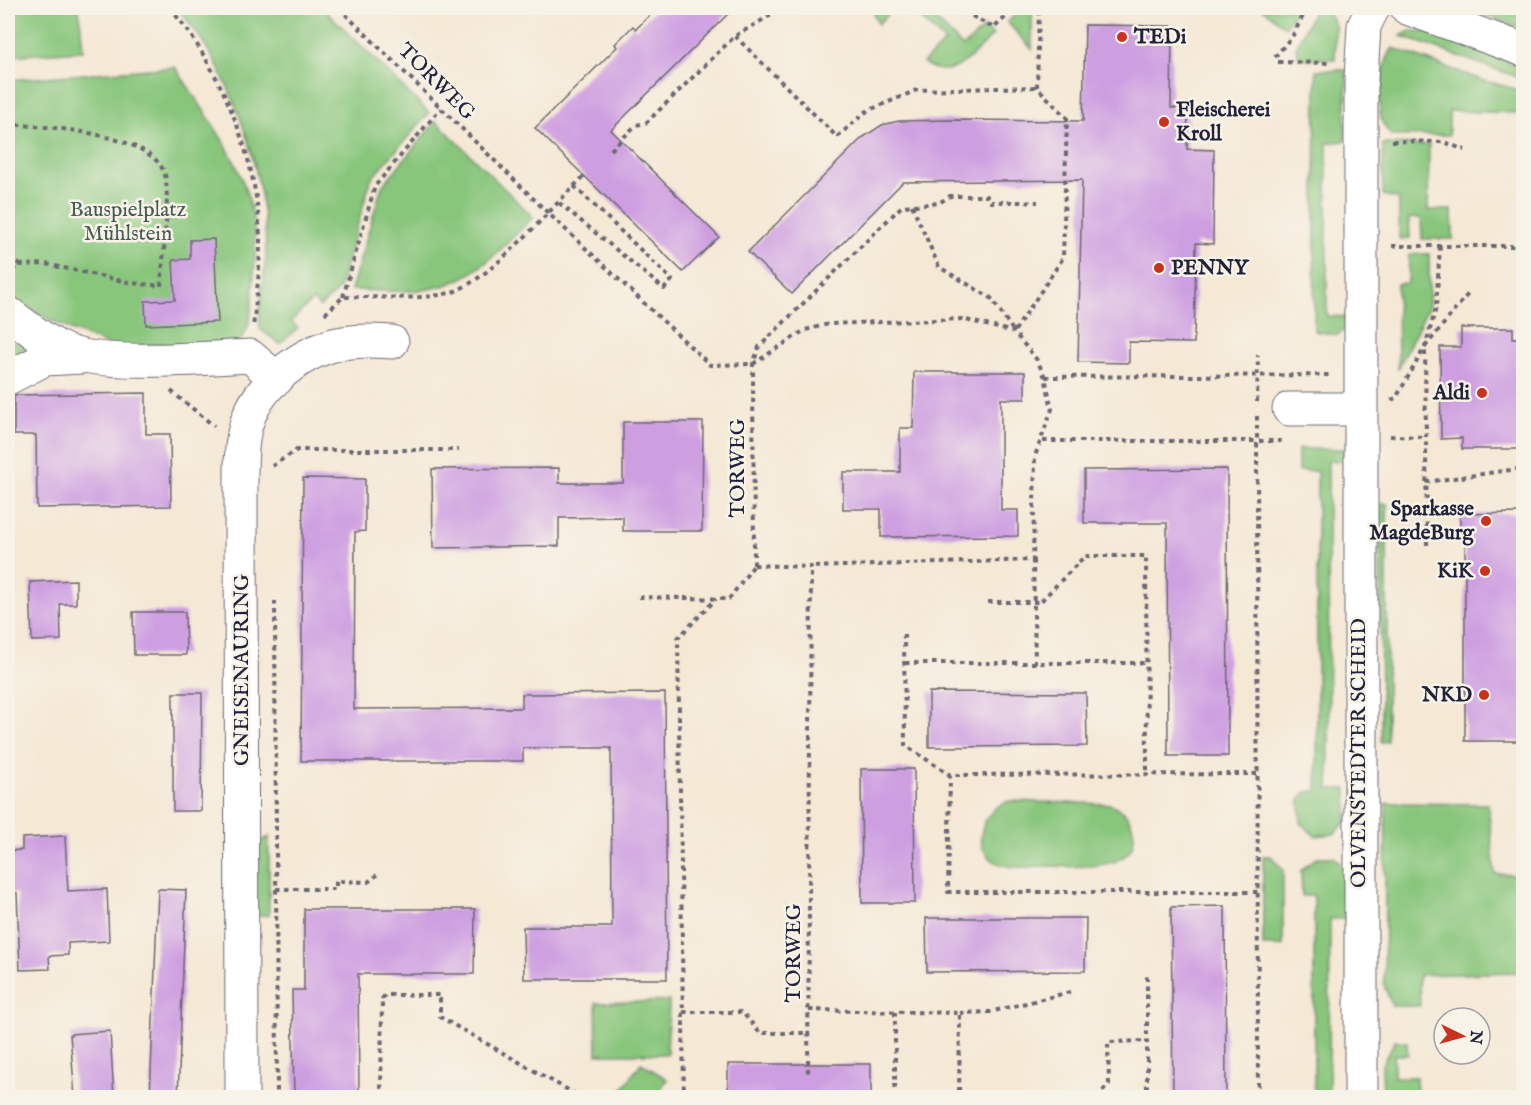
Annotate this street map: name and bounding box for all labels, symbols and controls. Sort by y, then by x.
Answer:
place label: TEDi [1133,24,1187,51]
marker: TEDi [1115,30,1129,44]
street label: TORWEG [392,38,481,127]
place label: Fleischerei Kroll [1176,97,1271,148]
marker: Fleischerei Kroll [1157,115,1171,129]
park label: Bauspielplatz Mühlstein [70,197,187,248]
place label: PENNY [1171,255,1250,282]
marker: PENNY [1152,261,1166,275]
place label: Aldi [1432,380,1470,407]
marker: Aldi [1475,386,1489,400]
street label: TORWEG [725,418,752,517]
place label: Sparkasse MagdeBurg [1369,496,1475,547]
marker: Sparkasse MagdeBurg [1479,514,1493,528]
place label: KiK [1437,558,1474,585]
marker: KiK [1478,564,1492,578]
street label: GNEISENAURING [229,574,256,766]
street label: OLVENSTEDTER SCHEID [1346,618,1373,888]
place label: NKD [1421,682,1472,709]
marker: NKD [1477,688,1491,702]
street label: TORWEG [781,903,808,1002]
north arrow [1432,1006,1492,1066]
text: N [1464,1028,1486,1045]

